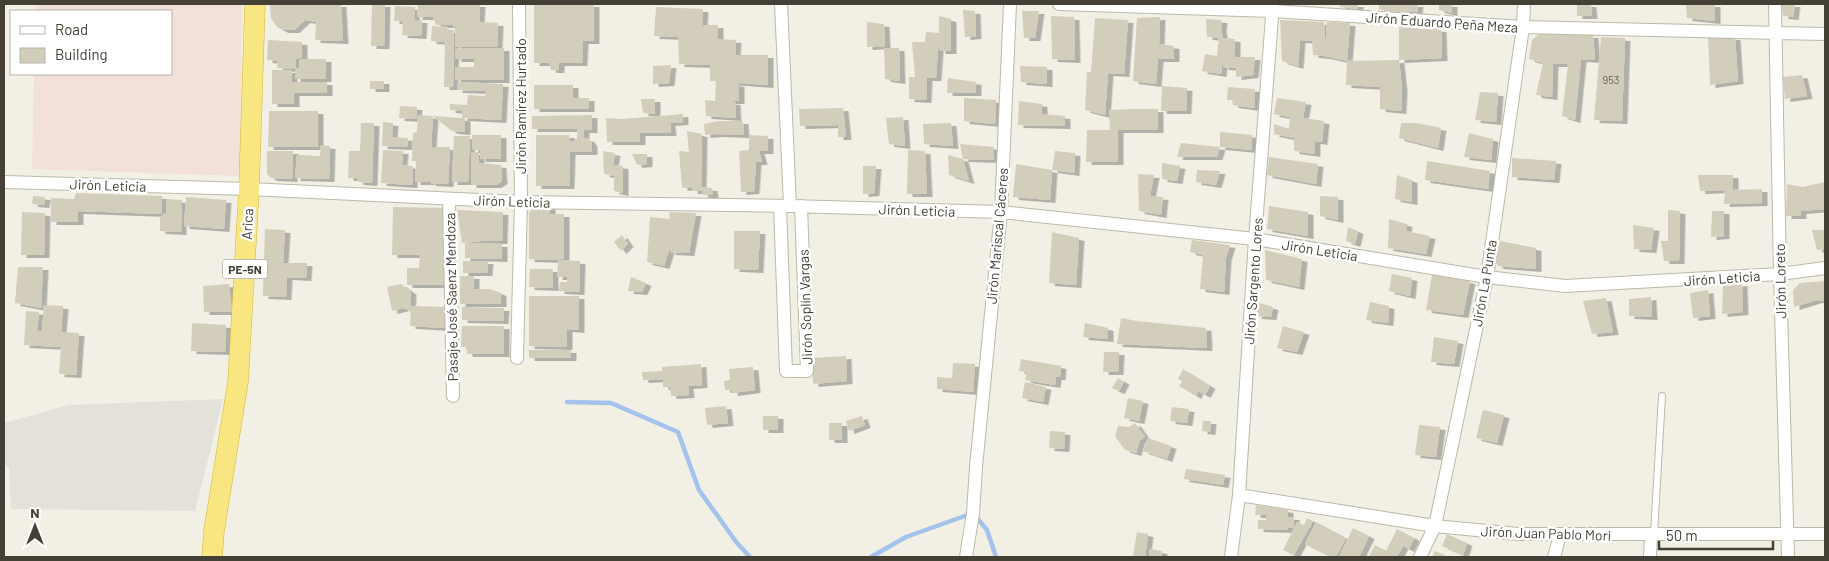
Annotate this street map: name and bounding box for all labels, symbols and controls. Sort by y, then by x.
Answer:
street label: Jirón Eduardo Peña Meza [1365,8,1519,36]
legend [10,10,172,75]
text: Road [55,20,88,38]
street label: Jirón Ramírez Hurtado [512,38,529,174]
text: Building [55,45,108,63]
house number: 953 [1602,73,1620,86]
street label: Jirón Mariscal Cáceres [983,167,1011,305]
street label: Jirón Leticia [69,175,147,195]
street label: Jirón Leticia [473,191,551,211]
street label: Jirón Leticia [878,200,956,220]
street label: Arica [238,208,256,240]
street label: Pasaje José Saenz Mendoza [441,213,461,381]
street label: Jirón Sargento Lores [1240,217,1266,345]
street label: Jirón Leticia [1281,236,1359,264]
street label: Jirón La Punta [1468,238,1500,328]
street label: Jirón Loreto [1771,243,1789,319]
street label: Jirón Soplín Vargas [794,249,816,365]
road number: PE-5N [222,260,268,278]
street label: Jirón Leticia [1683,267,1761,289]
north arrow [10,501,60,551]
text: N [30,504,40,521]
scale bar [1659,518,1773,550]
street label: Jirón Juan Pablo Mori [1480,522,1612,544]
text: 50 m [1666,526,1698,544]

